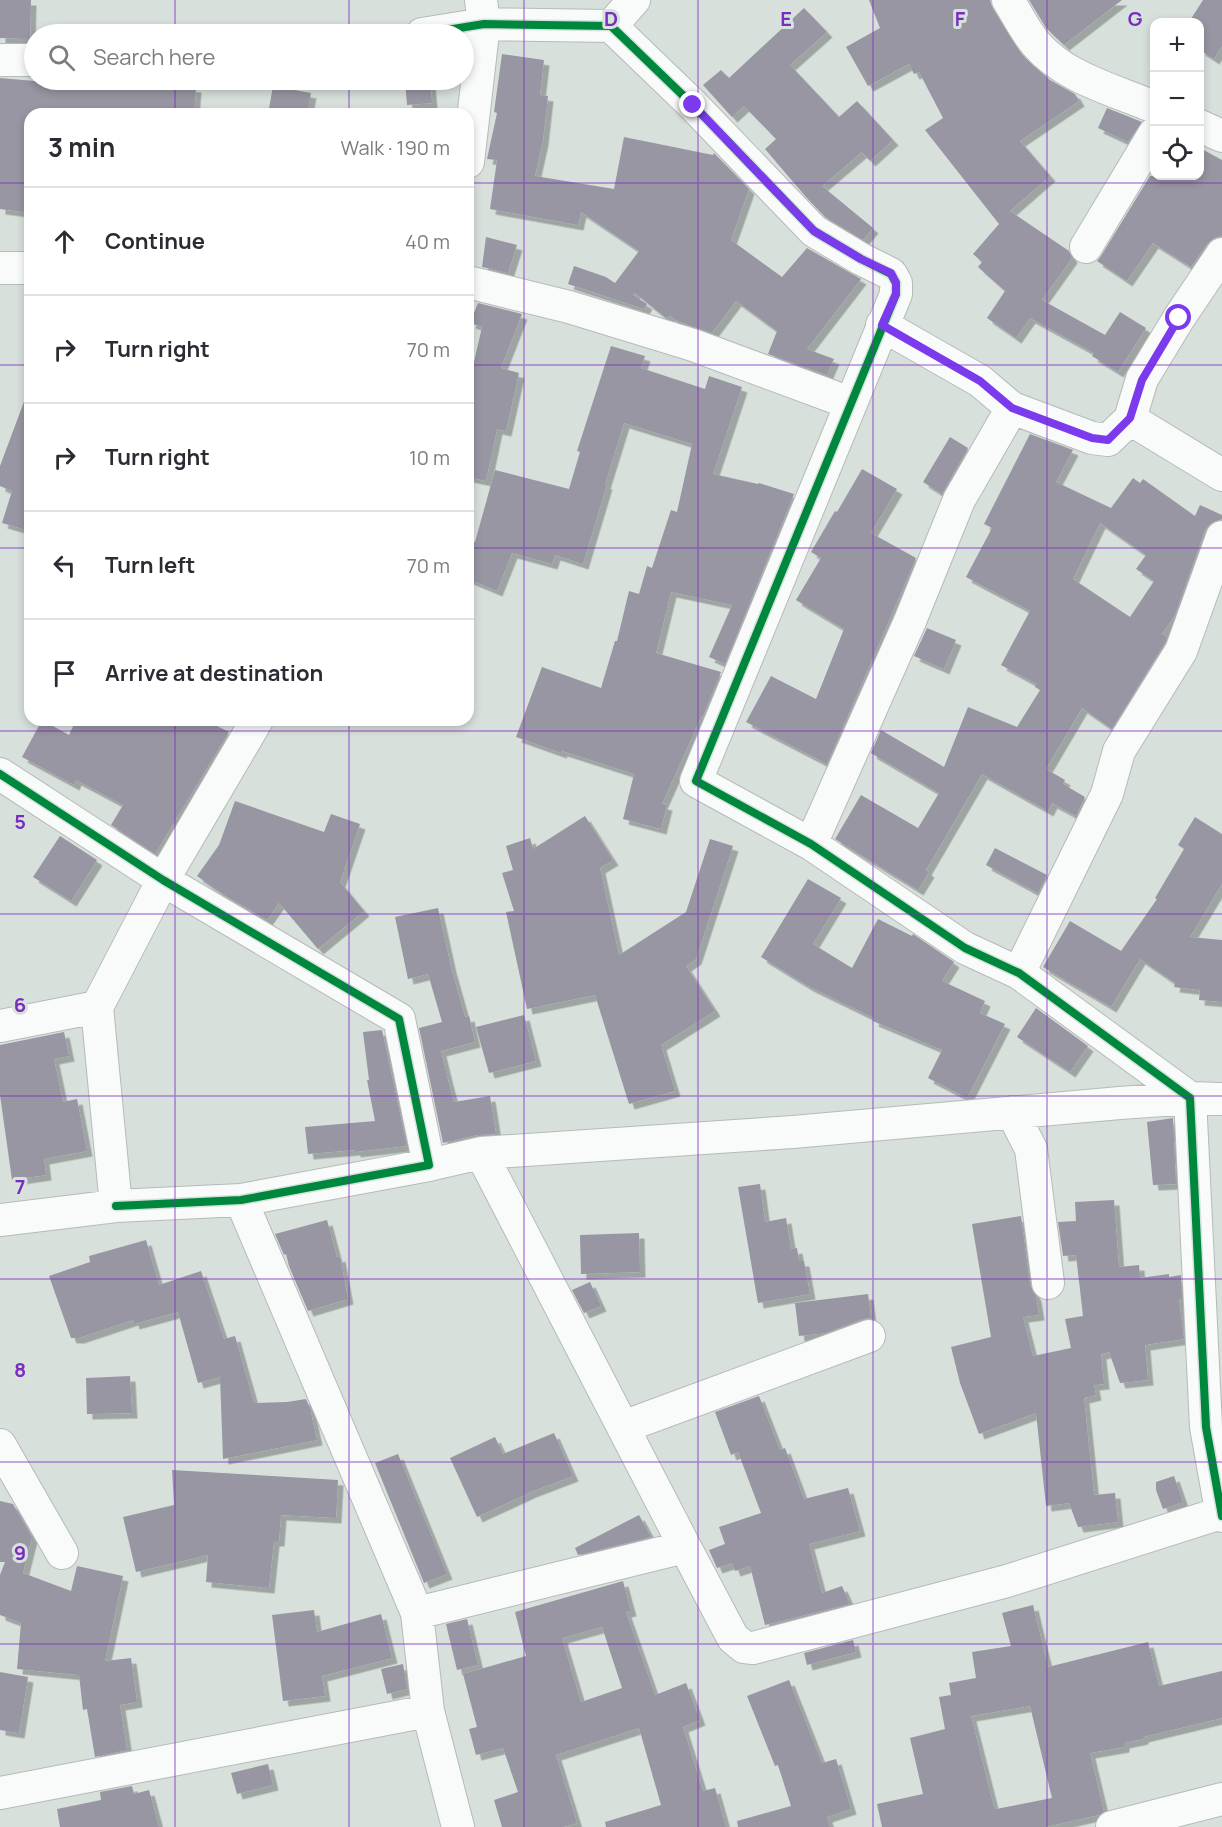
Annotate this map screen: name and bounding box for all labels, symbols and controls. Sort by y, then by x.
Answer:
text: D [604,5,618,32]
text: E [780,5,792,32]
text: F [955,5,966,32]
text: G [1128,5,1143,32]
map controls [1150,18,1204,180]
button: + [1150,18,1204,72]
search box [24,24,474,90]
icon: search [45,41,78,74]
text: Search here [93,42,215,72]
button: − [1150,72,1204,126]
route end [679,91,705,117]
button: locate [1150,126,1204,180]
text: 3 min [48,129,115,165]
text: Walk · 190 m [341,134,450,161]
icon: ahead [48,225,81,258]
text: Continue [105,226,205,256]
text: 40 m [405,228,450,255]
route start [1165,304,1191,330]
icon: right [48,333,81,366]
text: Turn right [105,334,210,364]
text: 70 m [407,336,450,363]
icon: right [48,441,81,474]
text: Turn right [105,442,210,472]
text: 10 m [409,444,450,471]
icon: left [48,549,81,582]
text: Turn left [105,550,195,580]
text: 70 m [407,552,450,579]
icon: arrive [48,657,81,690]
text: Arrive at destination [105,658,323,688]
text: 5 [14,808,26,835]
text: 6 [14,991,26,1018]
text: 7 [15,1173,25,1200]
text: 8 [14,1356,26,1383]
text: 9 [14,1539,26,1566]

